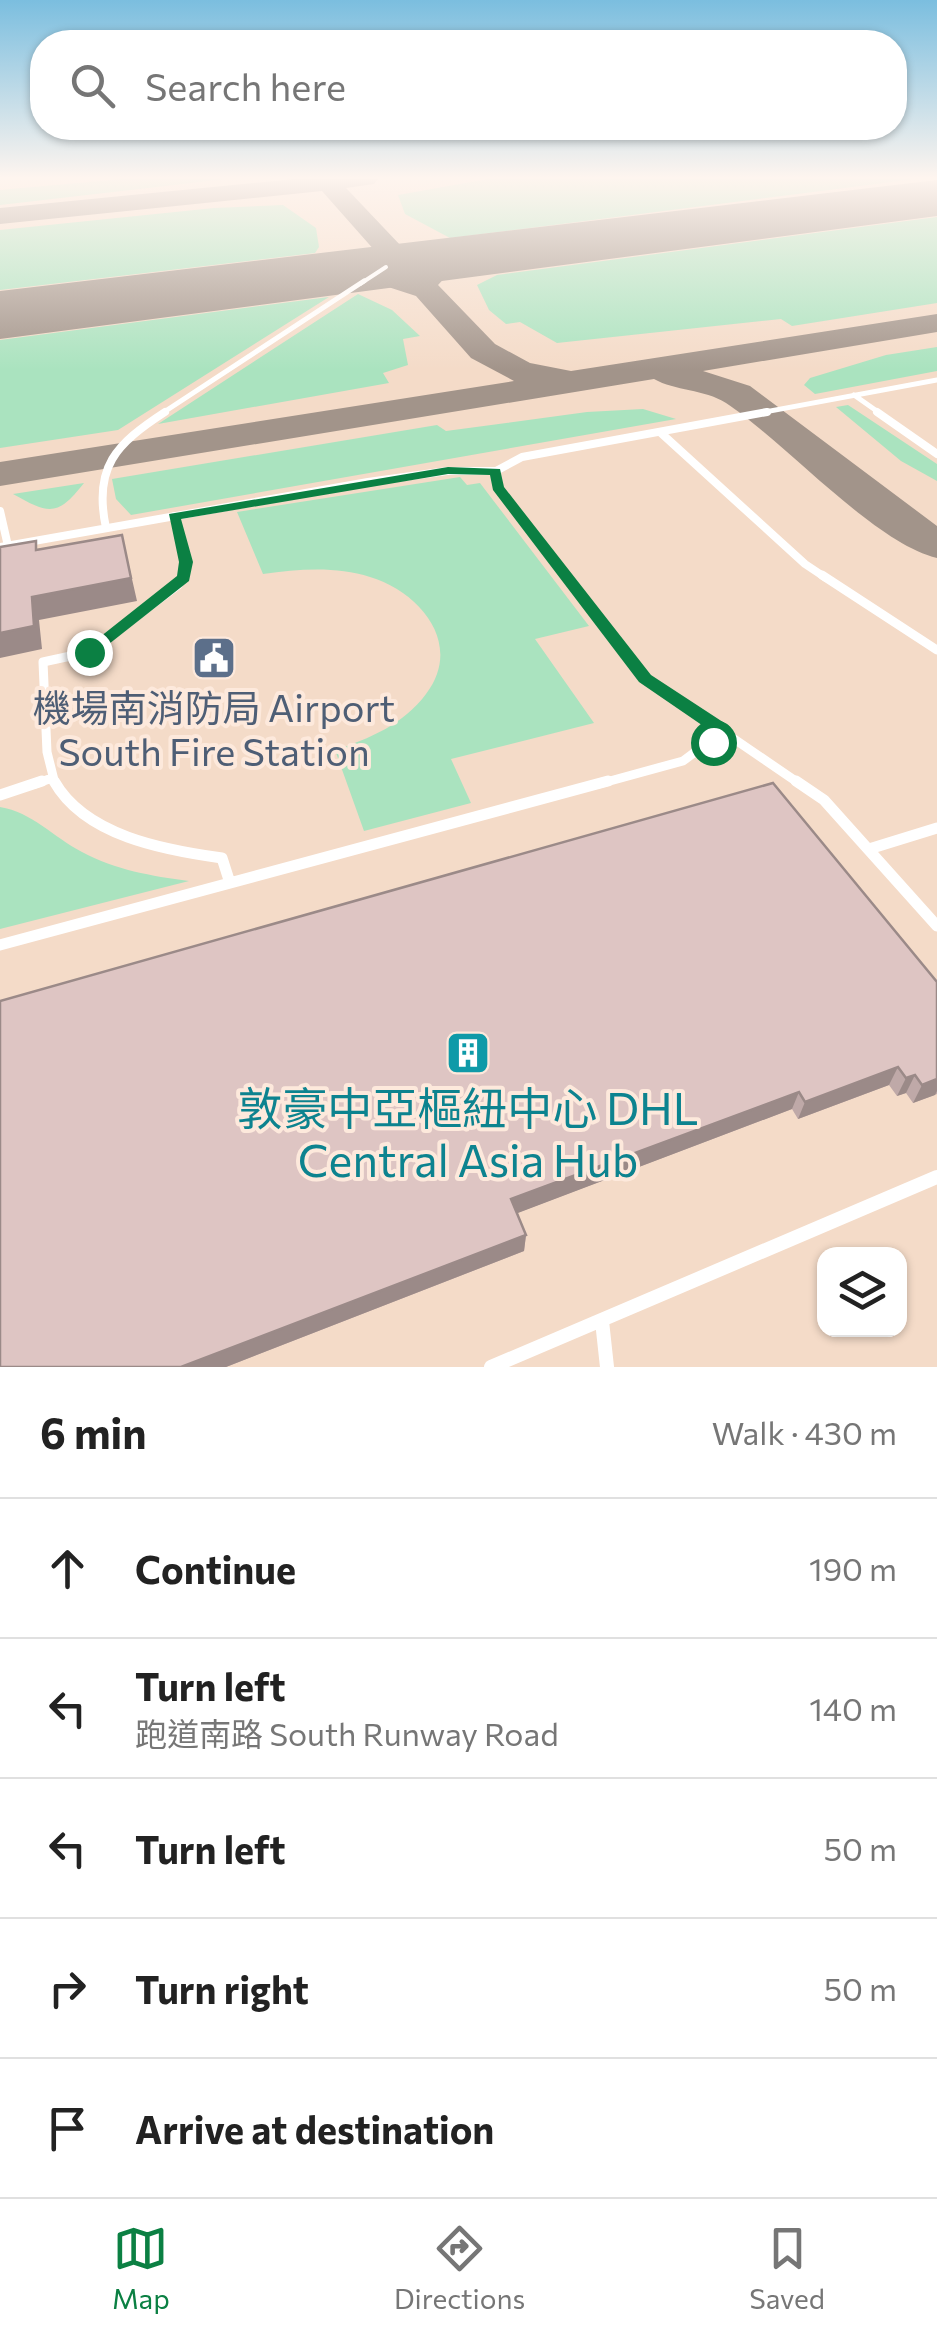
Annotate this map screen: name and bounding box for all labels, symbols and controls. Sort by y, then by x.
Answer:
search box [30,30,907,140]
icon: search [65,58,120,113]
text: Search here [145,62,346,109]
route end [67,630,113,676]
public building icon: 機場南消防局 Airport South Fire Station [191,635,237,681]
place label: 機場南消防局 Airport South Fire Station [33,683,395,774]
route start [691,720,737,766]
building icon: 敦豪中亞樞紐中心 DHL Central Asia Hub [445,1030,491,1076]
place label: 敦豪中亞樞紐中心 DHL Central Asia Hub [237,1079,699,1186]
map controls [817,1247,907,1337]
button: layers [817,1247,907,1337]
text: 6 min [40,1406,147,1458]
text: Walk · 430 m [712,1412,897,1452]
icon: ahead [40,1541,95,1596]
text: Continue [135,1545,296,1592]
text: 190 m [809,1548,897,1588]
text: Turn left [135,1662,286,1709]
icon: left [40,1681,95,1736]
text: 140 m [809,1688,897,1728]
text: 跑道南路 South Runway Road [135,1713,559,1753]
icon: left [40,1821,95,1876]
text: Turn left [135,1825,286,1872]
text: 50 m [824,1828,897,1868]
icon: right [40,1961,95,2016]
text: Turn right [135,1965,309,2012]
text: 50 m [824,1968,897,2008]
icon: arrive [40,2101,95,2156]
text: Arrive at destination [135,2105,494,2152]
tab: Map [112,2221,170,2315]
tab: Directions [394,2221,525,2315]
tab: Saved [749,2221,825,2315]

